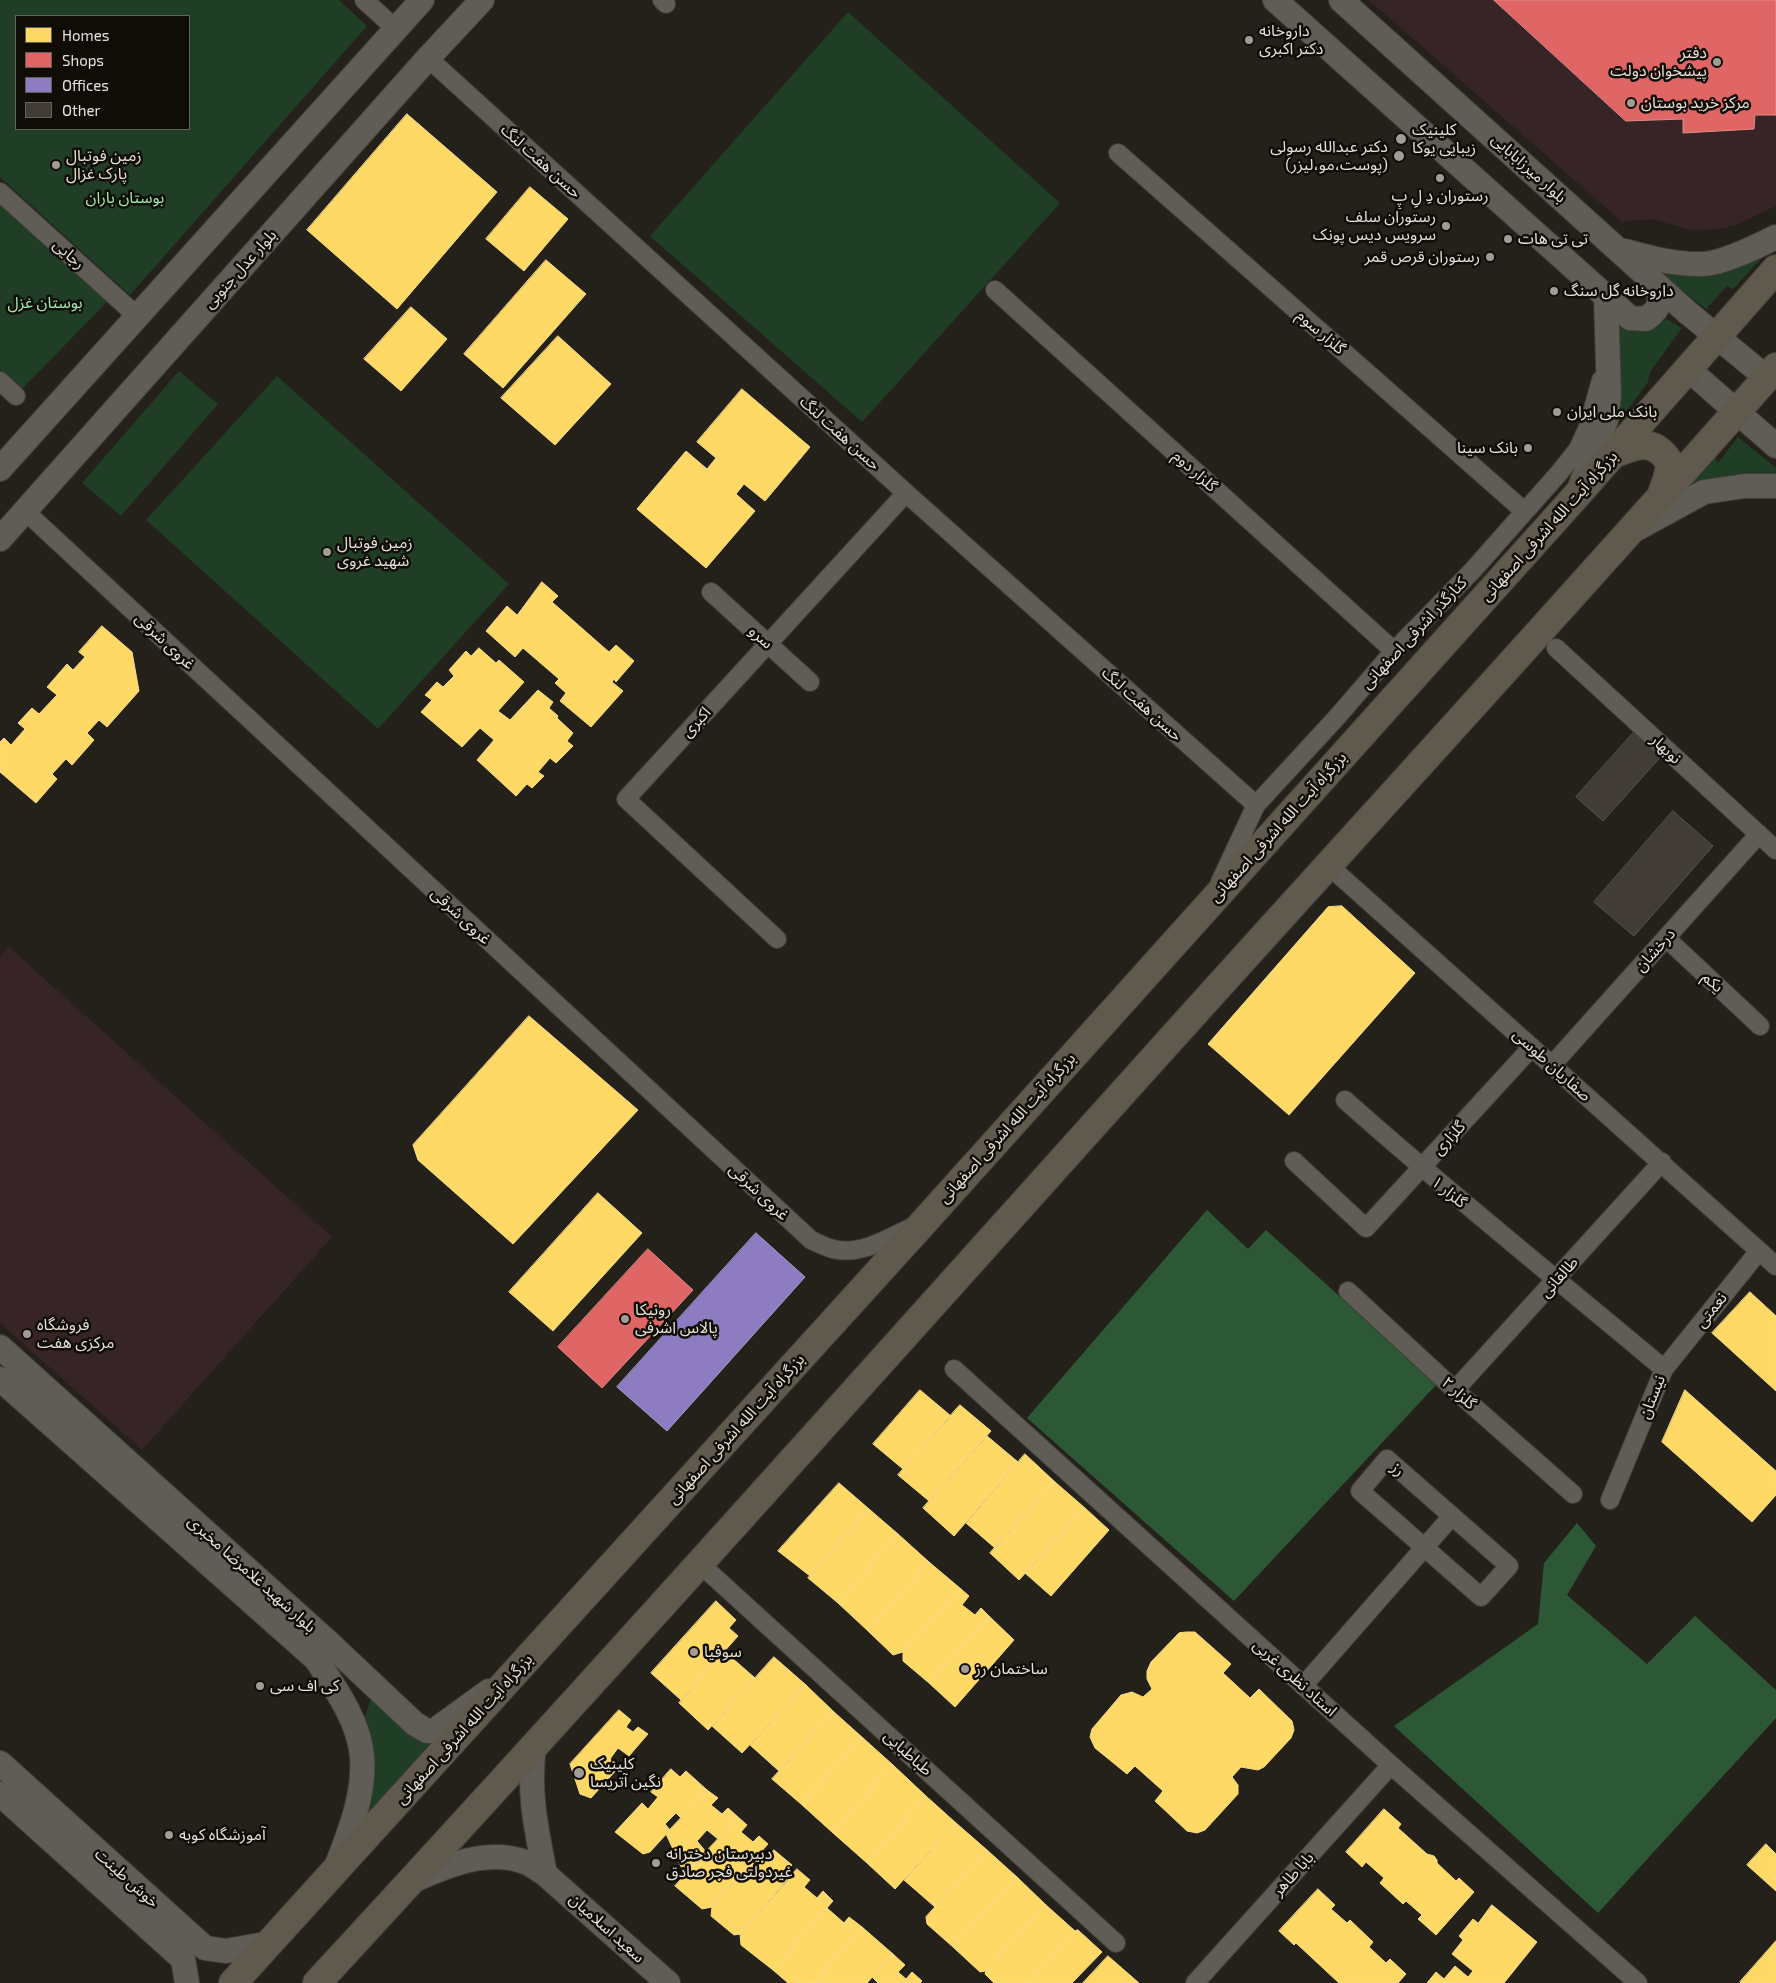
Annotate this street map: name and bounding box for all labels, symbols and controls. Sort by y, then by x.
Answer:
legend [15,15,190,130]
place label: داروخانه دکتر اکبری [1259,21,1323,59]
text: Homes [62,26,109,44]
marker: داروخانه دکتر اکبری [1243,34,1255,46]
place label: دفتر پیشخوان دولت [1610,43,1707,81]
text: Shops [62,51,104,69]
marker: دفتر پیشخوان دولت [1711,56,1723,68]
text: Offices [62,76,109,94]
place label: مرکز خرید بوستان [1641,93,1750,113]
marker: مرکز خرید بوستان [1625,97,1637,109]
text: Other [62,101,101,119]
street label: حسن هفت لنگ [497,120,585,202]
place label: کلینیک زیبایی یوکا [1412,120,1476,158]
street label: بلوار میرزابابایی [1488,129,1570,207]
marker: کلینیک زیبایی یوکا [1394,132,1408,146]
place label: دکتر عبدالله رسولی (پوست،مو،لیزر) [1270,137,1388,175]
place label: زمین فوتبال پارک غزال [66,146,142,184]
marker: دکتر عبدالله رسولی (پوست،مو،لیزر) [1392,149,1406,163]
marker: زمین فوتبال پارک غزال [50,159,62,171]
marker: رستوران دِ لِ پِ [1434,172,1446,184]
place label: رستوران دِ لِ پِ [1391,186,1489,206]
park label: بوستان باران [86,188,164,208]
place label: رستوران سلف سرویس دیس پونک [1313,207,1436,245]
marker: رستوران سلف سرویس دیس پونک [1440,220,1452,232]
street label: بلوار عدل جنوبی [200,226,280,312]
place label: تی تی هات [1518,229,1588,249]
marker: تی تی هات [1502,233,1514,245]
street label: رجایی [49,235,89,273]
place label: رستوران قرص قمر [1365,247,1480,267]
marker: رستوران قرص قمر [1484,251,1496,263]
place label: داروخانه گل سنگ [1564,281,1674,301]
marker: داروخانه گل سنگ [1548,285,1560,297]
park label: بوستان غزل [7,293,83,313]
street label: گلزار سوم [1293,306,1349,358]
street label: حسن هفت لنگ [796,392,884,474]
place label: بانک ملی ایران [1567,402,1657,422]
marker: بانک ملی ایران [1551,406,1563,418]
place label: بانک سینا [1457,438,1518,458]
marker: بانک سینا [1522,442,1534,454]
street label: گلزار دوم [1169,446,1221,496]
street label: بزرگراه آیت الله اشرفی اصفهانی [1476,447,1622,605]
place label: زمین فوتبال شهید غروی [337,533,413,571]
marker: زمین فوتبال شهید غروی [321,546,333,558]
street label: کنارگذر اشرفی اصفهانی [1357,573,1471,693]
street label: غروی شرقی [131,609,199,673]
street label: سرو [745,621,777,653]
street label: حسن هفت لنگ [1098,663,1186,745]
street label: اکبری [677,703,715,741]
street label: نوبهار [1647,730,1685,768]
street label: بزرگراه آیت الله اشرفی اصفهانی [1205,748,1351,906]
street label: غروی شرقی [427,884,495,948]
street label: درخشان [1631,924,1679,976]
street label: یکم [1698,968,1728,996]
street label: صفاریان طوسی [1509,1025,1595,1105]
street label: بزرگراه آیت الله اشرفی اصفهانی [934,1049,1080,1207]
street label: گلزاری [1429,1117,1469,1159]
street label: غروی شرقی [725,1160,793,1224]
street label: گلزار ۱ [1428,1172,1470,1212]
street label: طالقانی [1536,1253,1582,1301]
street label: نعمتی [1691,1289,1731,1331]
place label: رونیکا پالاس اشرفی [635,1300,718,1338]
marker: رونیکا پالاس اشرفی [619,1313,631,1325]
place label: فروشگاه مرکزی هفت [37,1315,114,1353]
marker: فروشگاه مرکزی هفت [21,1328,33,1340]
street label: بزرگراه آیت الله اشرفی اصفهانی [663,1350,809,1508]
street label: نیستان [1635,1372,1669,1422]
street label: گلزار ۲ [1438,1373,1480,1413]
street label: رز [1387,1458,1409,1480]
street label: بلوار شهید غلامرضا مخبری [184,1511,320,1637]
street label: استاد نظری غربی [1249,1635,1341,1721]
place label: سوفیا [704,1642,742,1662]
marker: سوفیا [688,1646,700,1658]
street label: بزرگراه آیت الله اشرفی اصفهانی [391,1650,537,1808]
place label: ساختمان رز [975,1659,1048,1679]
marker: ساختمان رز [959,1663,971,1675]
place label: کی اف سی [270,1676,339,1696]
marker: کی اف سی [254,1680,266,1692]
street label: طباطبایی [880,1726,936,1780]
place label: کلینیک نگین آتریسا [590,1754,661,1792]
marker: کلینیک نگین آتریسا [572,1766,586,1780]
place label: آموزشگاه کوبه [179,1825,266,1845]
marker: آموزشگاه کوبه [163,1829,175,1841]
street label: خوش طینت [91,1844,163,1912]
place label: دبیرستان دخترانه غیردولتی فجر صادق [666,1844,792,1882]
street label: بابا طاهر [1268,1848,1318,1900]
marker: دبیرستان دخترانه غیردولتی فجر صادق [650,1857,662,1869]
street label: سعید اسلامیان [565,1889,649,1967]

